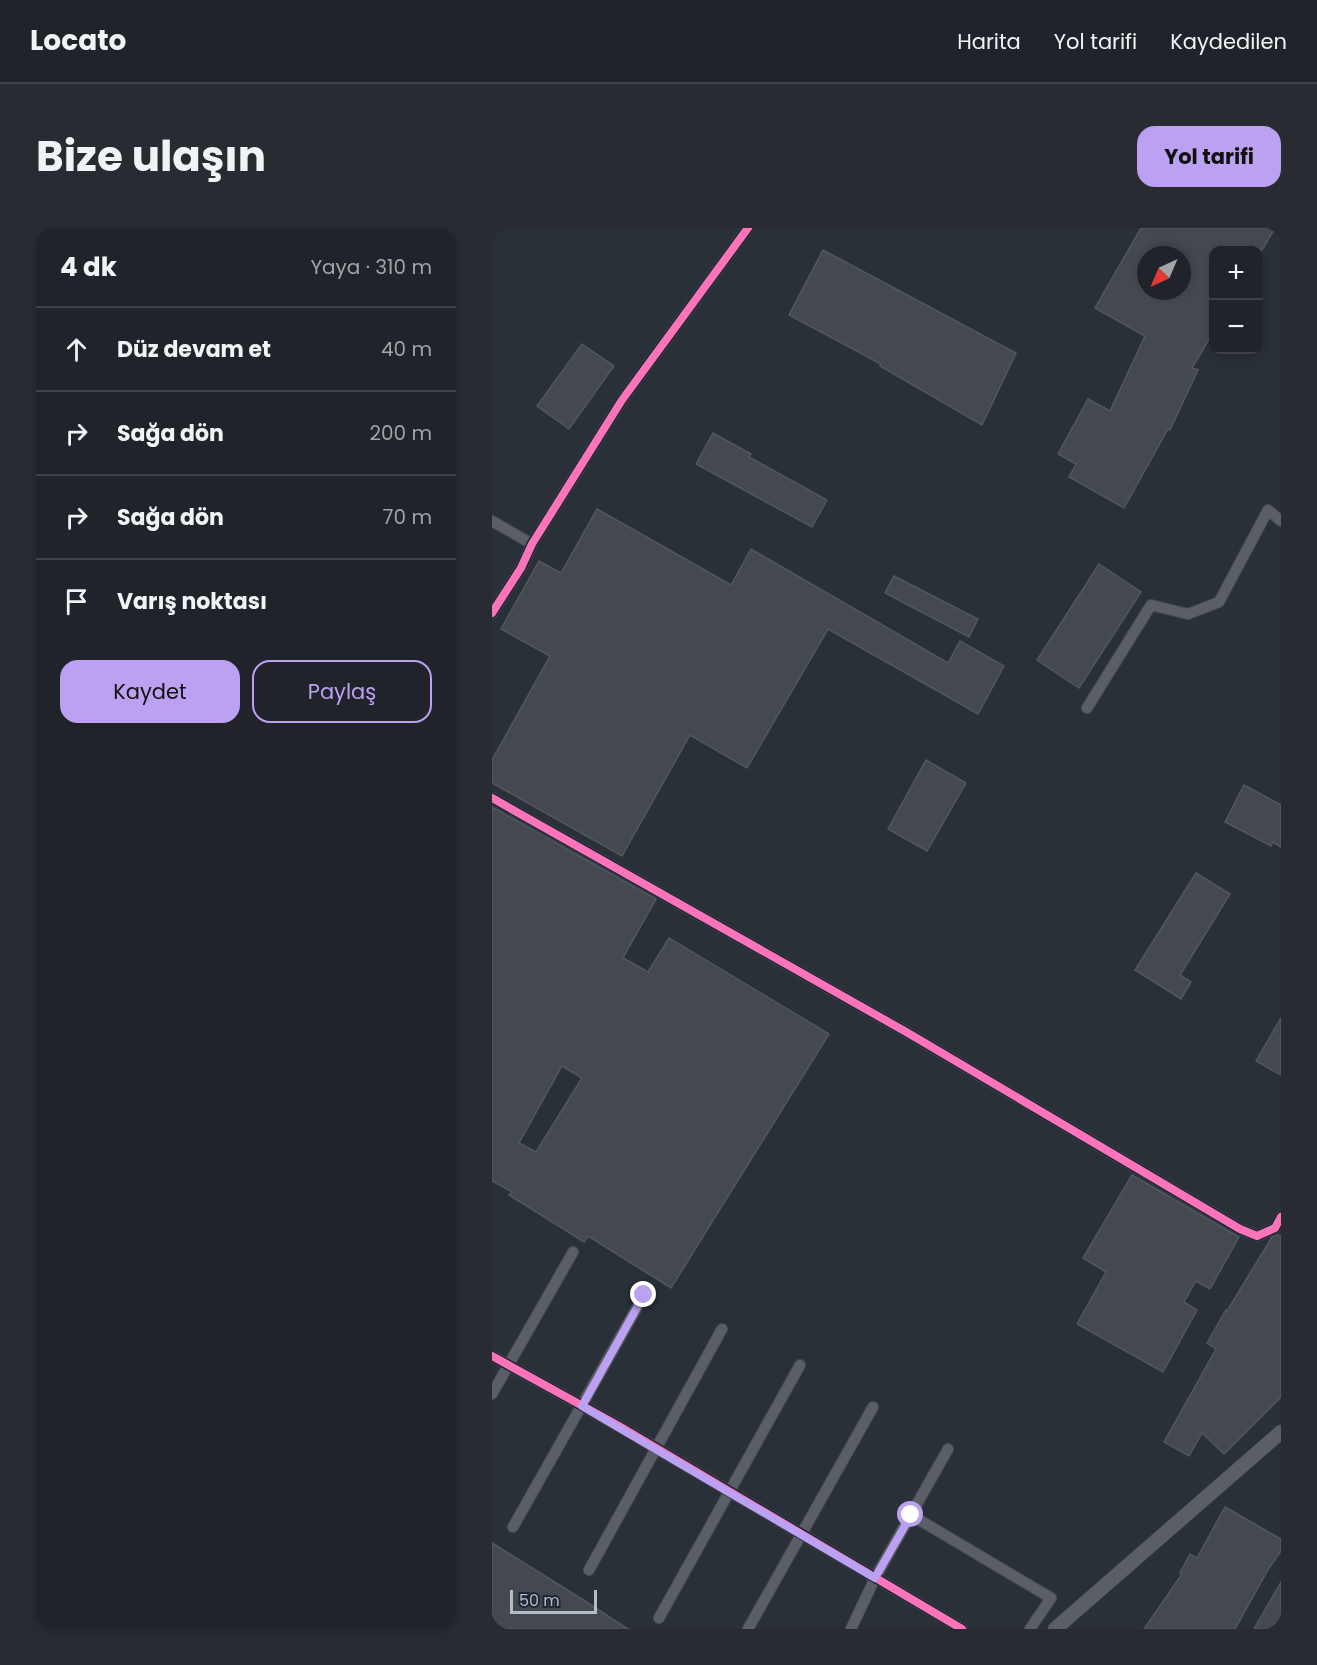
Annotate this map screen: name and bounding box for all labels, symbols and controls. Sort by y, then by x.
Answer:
text: Locato [30,21,126,60]
text: Harita [957,27,1021,56]
text: Yol tarifi [1054,27,1137,56]
text: Kaydedilen [1170,27,1287,56]
button: Yol tarifi [1137,126,1281,187]
text: Bize ulaşın [36,127,266,186]
north arrow [1137,246,1191,300]
map controls [1209,246,1263,354]
button: + [1209,246,1263,300]
text: 4 dk [60,249,117,285]
text: Yaya · 310 m [310,253,432,281]
button: − [1209,300,1263,354]
icon: ahead [60,333,93,366]
text: Düz devam et [117,334,271,365]
text: 40 m [381,335,432,363]
icon: right [60,417,93,450]
text: Sağa dön [117,418,224,449]
text: 200 m [369,419,432,447]
icon: right [60,501,93,534]
text: Sağa dön [117,502,224,533]
text: 70 m [383,503,432,531]
icon: arrive [60,585,93,618]
text: Varış noktası [117,586,267,617]
button: Kaydet [60,660,240,723]
button: Paylaş [252,660,432,723]
route end [630,1281,656,1307]
route start [897,1501,923,1527]
scale bar [510,1587,597,1614]
text: 50 m [519,1589,560,1612]

